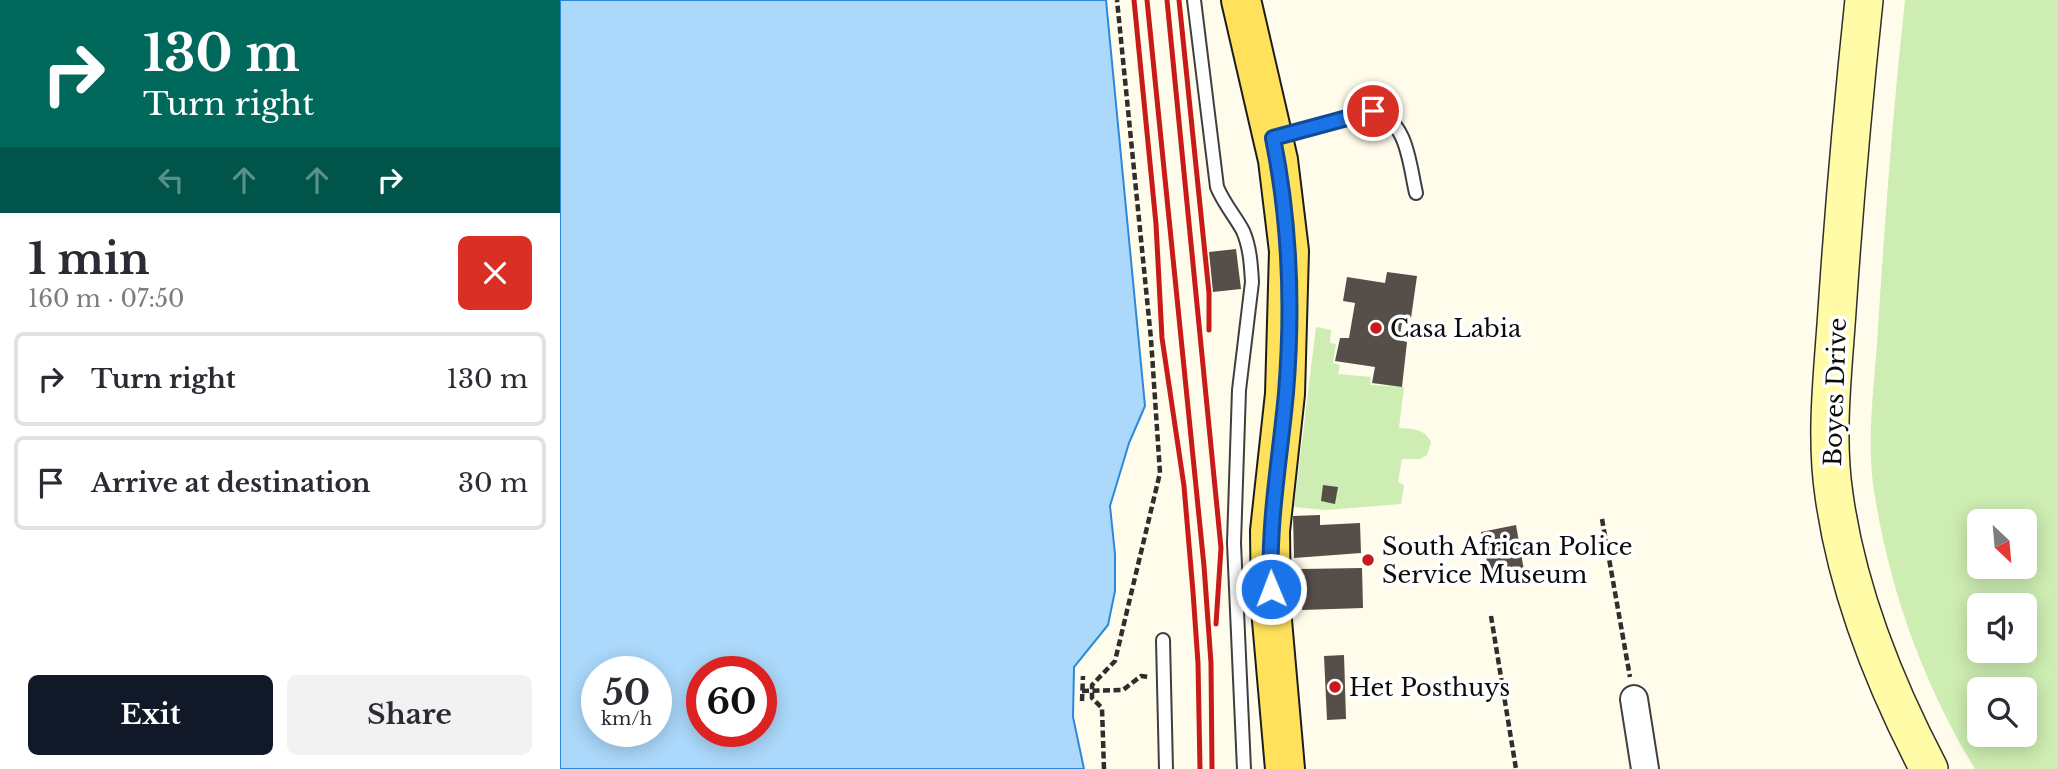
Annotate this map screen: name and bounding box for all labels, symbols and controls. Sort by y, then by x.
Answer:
text: 130 m [143,23,300,84]
icon: right [28,28,119,119]
pin [1343,81,1403,141]
text: Turn right [143,84,314,124]
icon: arrive [1354,92,1392,130]
icon: left [152,161,190,199]
icon: ahead [225,161,263,199]
icon: ahead [298,161,336,199]
icon: right [371,161,409,199]
text: 1 min [28,233,150,285]
button: close [458,236,532,310]
text: 160 m · 07:50 [28,285,185,313]
place label: Casa Labia [1390,314,1522,343]
street label: Boyes Drive [1818,317,1852,467]
marker: Casa Labia [1368,320,1384,336]
icon: right [32,360,70,398]
text: Turn right [91,363,236,395]
text: 130 m [446,363,528,395]
icon: arrive [32,464,70,502]
text: Arrive at destination [91,467,371,499]
text: 30 m [458,467,528,499]
north arrow [1967,509,2037,579]
map controls [1967,509,2037,747]
place label: South African Police Service Museum [1382,532,1632,589]
position arrow [1234,552,1308,626]
marker: South African Police Service Museum [1360,552,1376,568]
button: sound [1967,593,2037,663]
speed limit sign: 60 [686,656,777,747]
text: 50 [603,671,650,714]
place label: Het Posthuys [1349,673,1510,702]
button: Exit [28,675,273,755]
button: Share [287,675,532,755]
button: search [1967,677,2037,747]
marker: Het Posthuys [1327,679,1343,695]
text: km/h [601,708,652,730]

